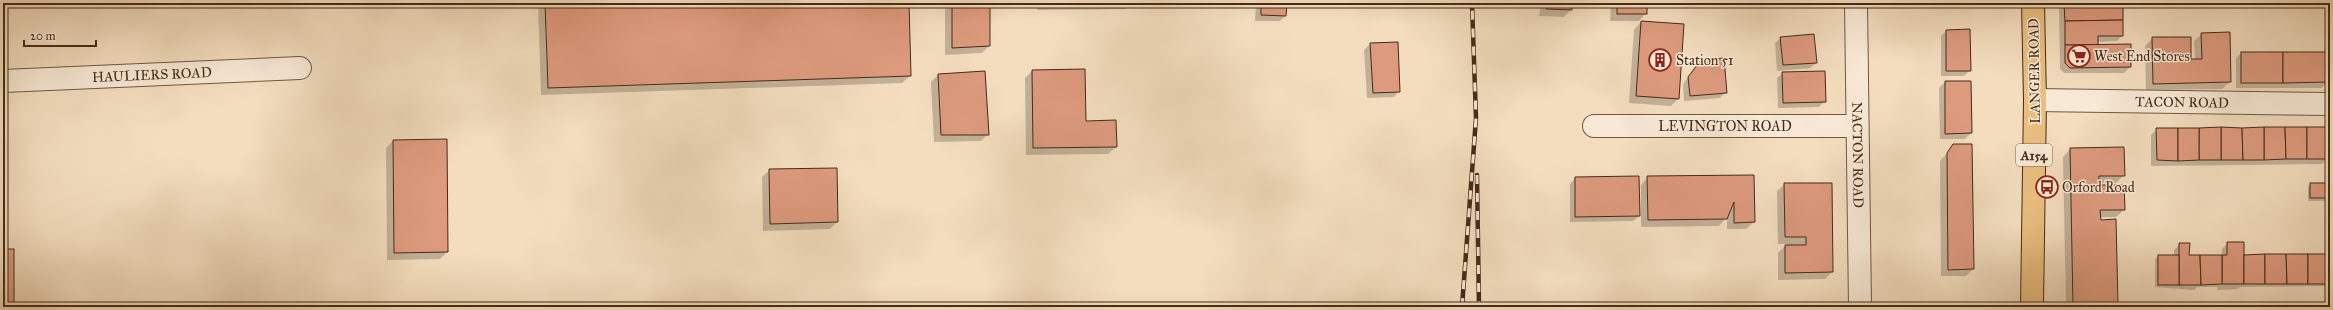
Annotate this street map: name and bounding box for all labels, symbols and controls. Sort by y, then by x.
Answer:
street label: LANGER ROAD [2025,18,2044,124]
scale bar [24,22,96,48]
text: 20 m [30,29,56,43]
supermarket icon: West End Stores [2066,43,2092,69]
building icon: Station 51 [1647,47,1673,73]
place label: West End Stores [2094,48,2190,65]
place label: Station 51 [1676,52,1734,69]
street label: HAULIERS ROAD [92,64,212,86]
street label: TACON ROAD [2135,93,2229,112]
street label: NACTON ROAD [1848,102,1867,208]
street label: LEVINGTON ROAD [1658,118,1792,135]
road number: A154 [2016,144,2052,166]
bus stop icon: Orford Road [2034,174,2060,200]
place label: Orford Road [2062,179,2135,196]

